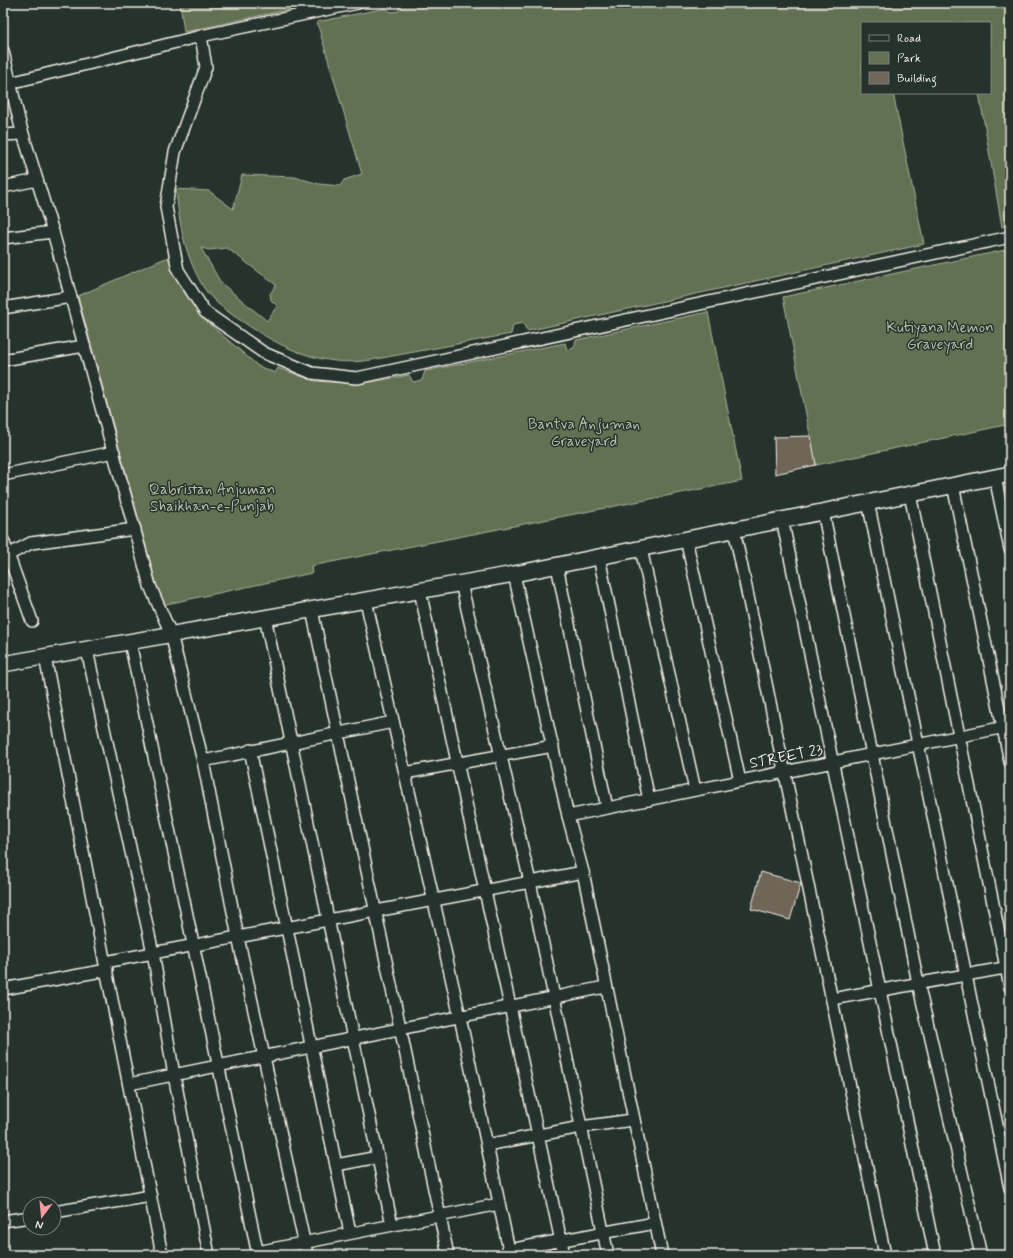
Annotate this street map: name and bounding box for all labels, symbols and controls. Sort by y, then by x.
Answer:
legend [861,22,991,94]
text: Road [897,31,921,47]
text: Park [897,51,921,67]
text: Building [897,71,937,88]
park label: Kutiyana Memon Graveyard [886,318,994,355]
park label: Bantva Anjuman Graveyard [528,415,640,452]
park label: Qabristan Anjuman Shaikhan-e-Punjab [149,480,275,517]
street label: STREET 23 [748,740,825,774]
north arrow [22,1196,62,1236]
text: N [34,1217,45,1232]

